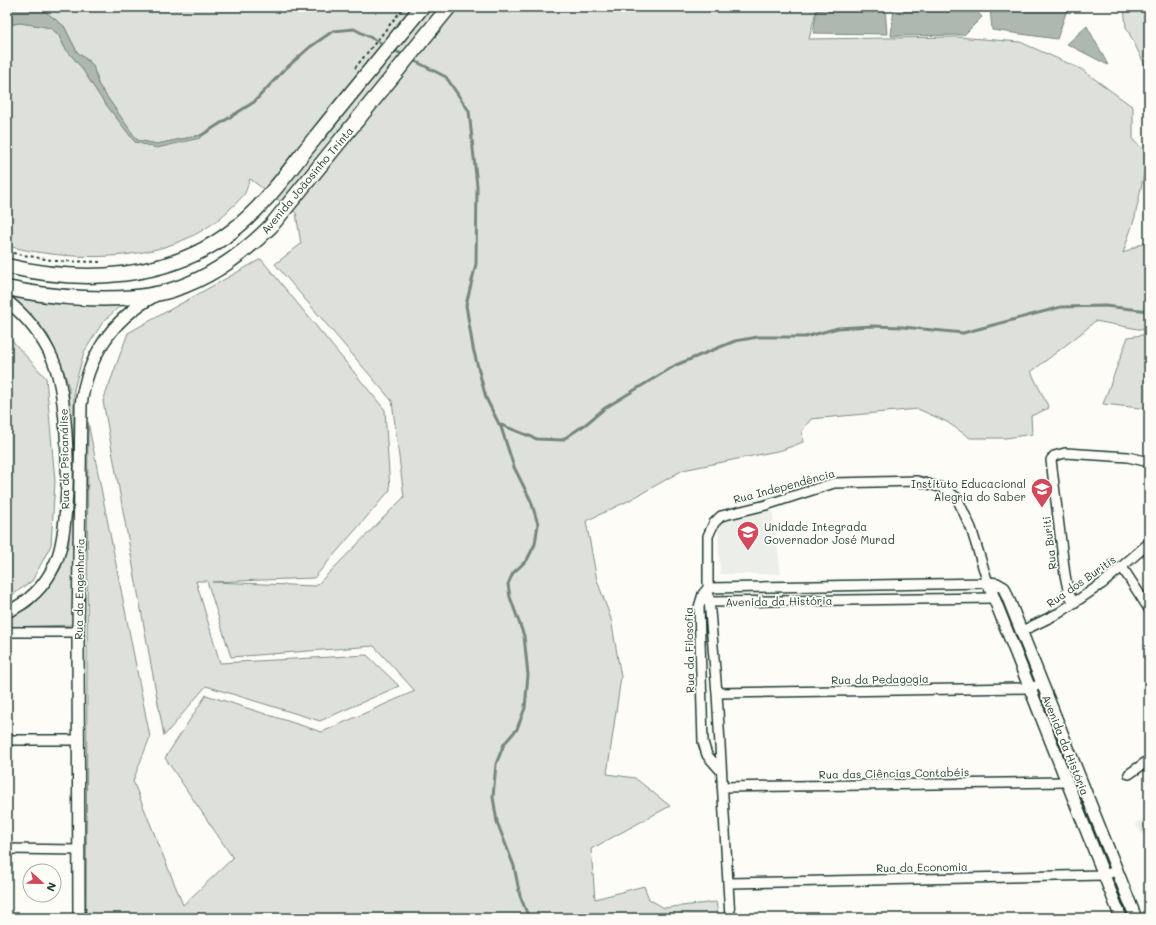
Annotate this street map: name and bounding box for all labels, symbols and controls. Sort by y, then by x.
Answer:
street label: Avenida Joãosinho Trinta [258,123,356,237]
street label: Rua da Psicanálise [56,408,72,510]
street label: Rua Independência [732,465,836,507]
place label: Instituto Educacional Alegria do Saber [911,476,1026,504]
school or university icon: Instituto Educacional Alegria do Saber [1029,476,1055,509]
street label: Rua Buriti [1038,516,1060,570]
school or university icon: Unidade Integrada Governador José Murad [735,519,761,552]
place label: Unidade Integrada Governador José Murad [764,519,895,547]
street label: Rua da Engenharia [71,538,87,640]
street label: Rua dos Buritís [1043,552,1119,610]
street label: Avenida da História [725,593,833,609]
street label: Rua da Filosofia [681,607,697,693]
street label: Rua da Pedagogia [831,671,929,687]
street label: Avenida da História [1039,693,1093,798]
street label: Rua das Ciências Contabéis [819,764,969,782]
street label: Rua da Economia [876,859,968,875]
north arrow [22,863,62,903]
text: N [43,880,60,894]

